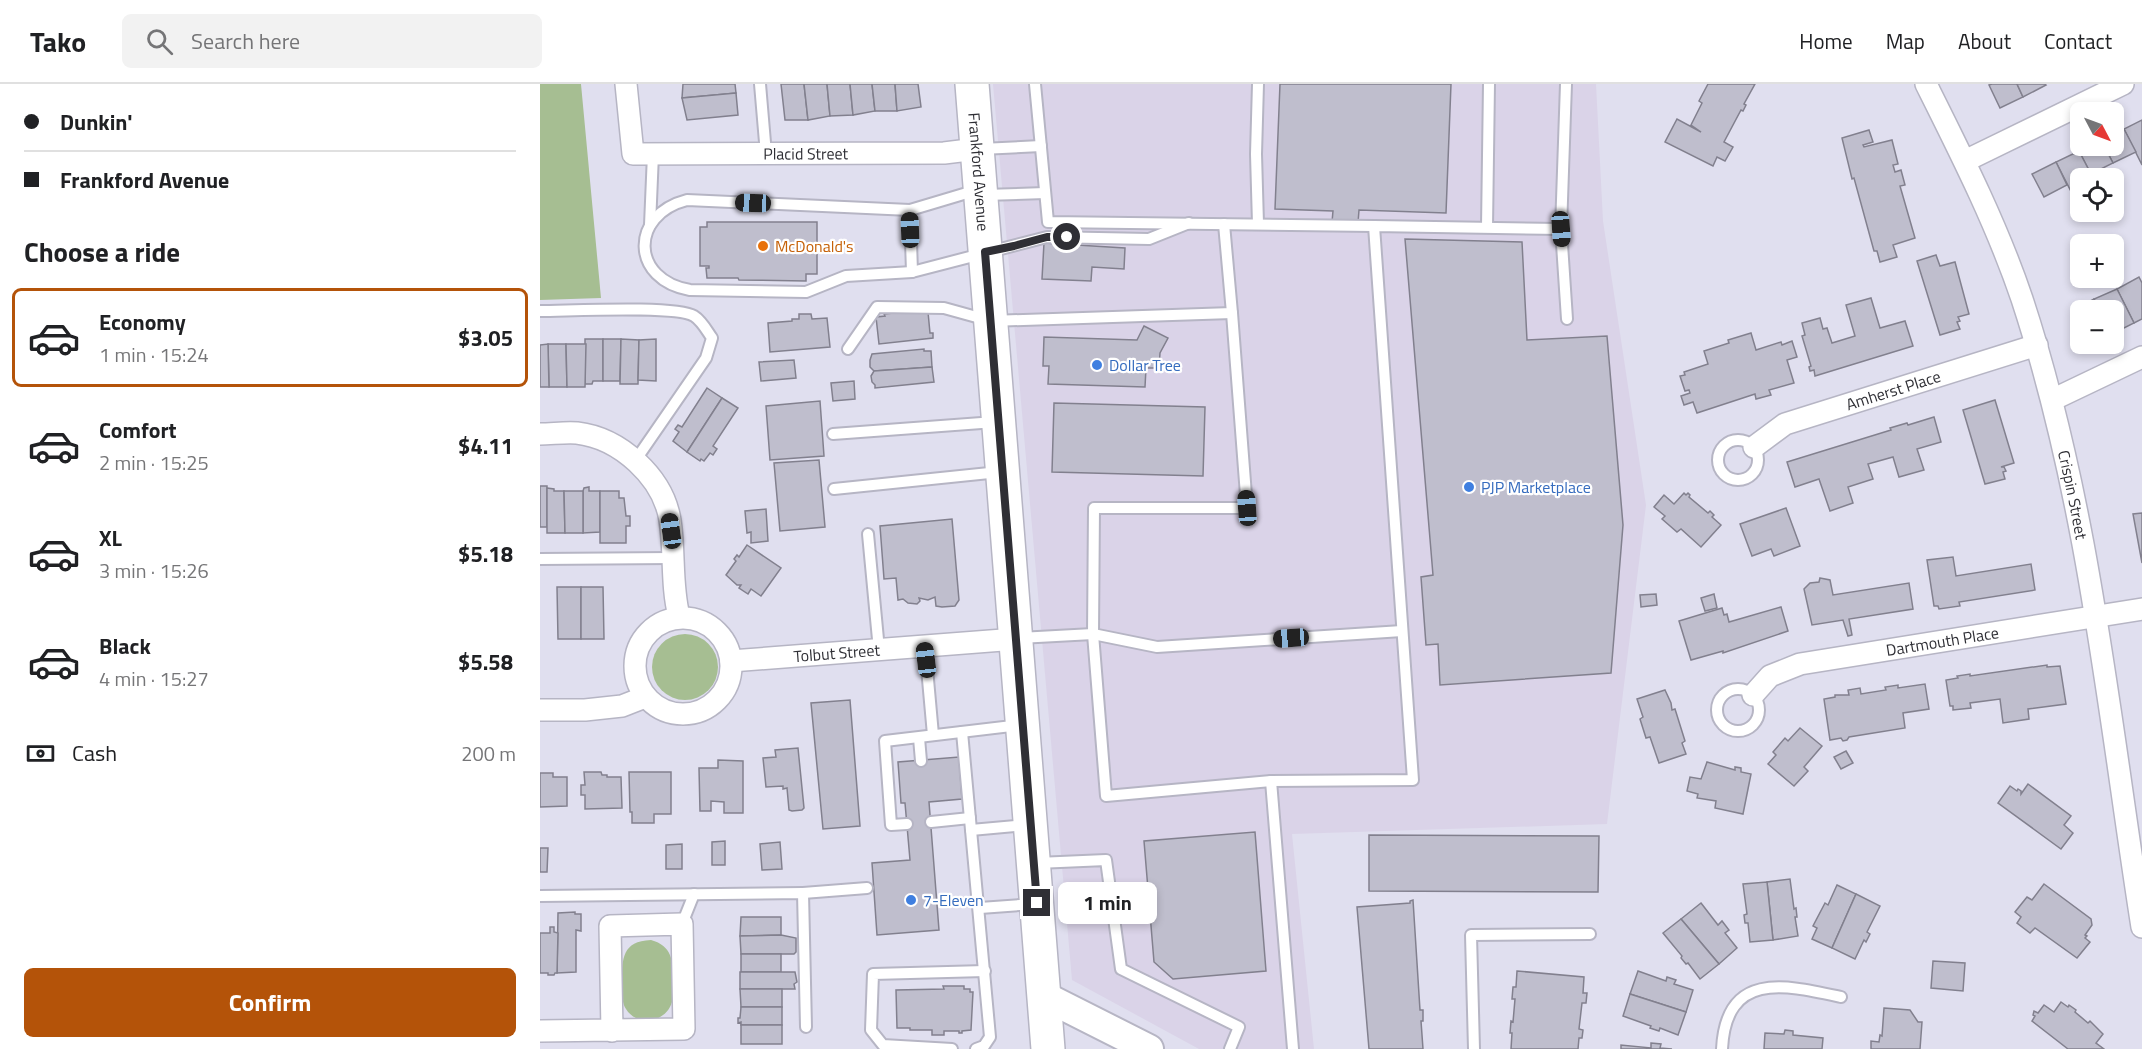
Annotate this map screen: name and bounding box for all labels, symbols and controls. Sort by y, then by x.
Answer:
search box [122,14,542,68]
text: Tako [30,20,86,63]
text: Search here [191,24,300,58]
icon: search [143,25,176,58]
text: Home [1799,25,1853,57]
text: Map [1886,25,1925,57]
text: About [1958,25,2011,57]
text: Contact [2044,25,2112,57]
north arrow [2070,102,2124,156]
map controls [2070,102,2124,354]
text: Dunkin' [60,105,133,139]
street label: Frankford Avenue [962,111,996,232]
street label: Placid Street [763,141,849,166]
text: Frankford Avenue [60,163,229,197]
button: locate [2070,168,2124,222]
car [735,193,771,213]
car [1551,210,1571,248]
car [900,212,920,248]
route start [1053,223,1080,250]
text: Choose a ride [24,231,180,272]
place label: McDonald's [775,234,854,258]
button: + [2070,234,2124,288]
marker: McDonald's [756,239,770,253]
button: − [2070,300,2124,354]
text: Economy [99,305,186,339]
icon: car [27,311,81,365]
text: $3.05 [458,321,513,355]
text: 1 min · 15:24 [99,339,209,370]
place label: Dollar Tree [1109,353,1181,377]
marker: Dollar Tree [1090,358,1104,372]
street label: Amherst Place [1843,364,1944,416]
text: Comfort [99,413,177,447]
icon: car [27,419,81,473]
text: $4.11 [458,429,513,463]
text: 2 min · 15:25 [99,447,209,478]
street label: Crispin Street [2052,448,2094,542]
place label: PJP Marketplace [1481,475,1591,499]
marker: PJP Marketplace [1462,480,1476,494]
car [1237,489,1257,527]
car [660,512,682,550]
text: XL [99,521,122,555]
icon: car [27,527,81,581]
text: $5.18 [458,537,513,571]
text: 3 min · 15:26 [99,555,209,586]
street label: Dartmouth Place [1884,620,2000,662]
car [1272,628,1310,648]
text: Black [99,629,151,663]
icon: car [27,635,81,689]
street label: Tolbut Street [793,638,881,668]
car [915,641,937,679]
text: $5.58 [458,645,513,679]
text: 4 min · 15:27 [99,663,209,694]
text: Cash [72,736,117,770]
icon: cash [24,737,57,770]
text: 200 m [461,738,516,769]
callout: 1 min [1058,882,1157,924]
text: 1 min [1083,887,1132,918]
place label: 7-Eleven [923,888,984,912]
route end [1023,889,1050,916]
marker: 7-Eleven [904,893,918,907]
button: Confirm [24,968,516,1037]

